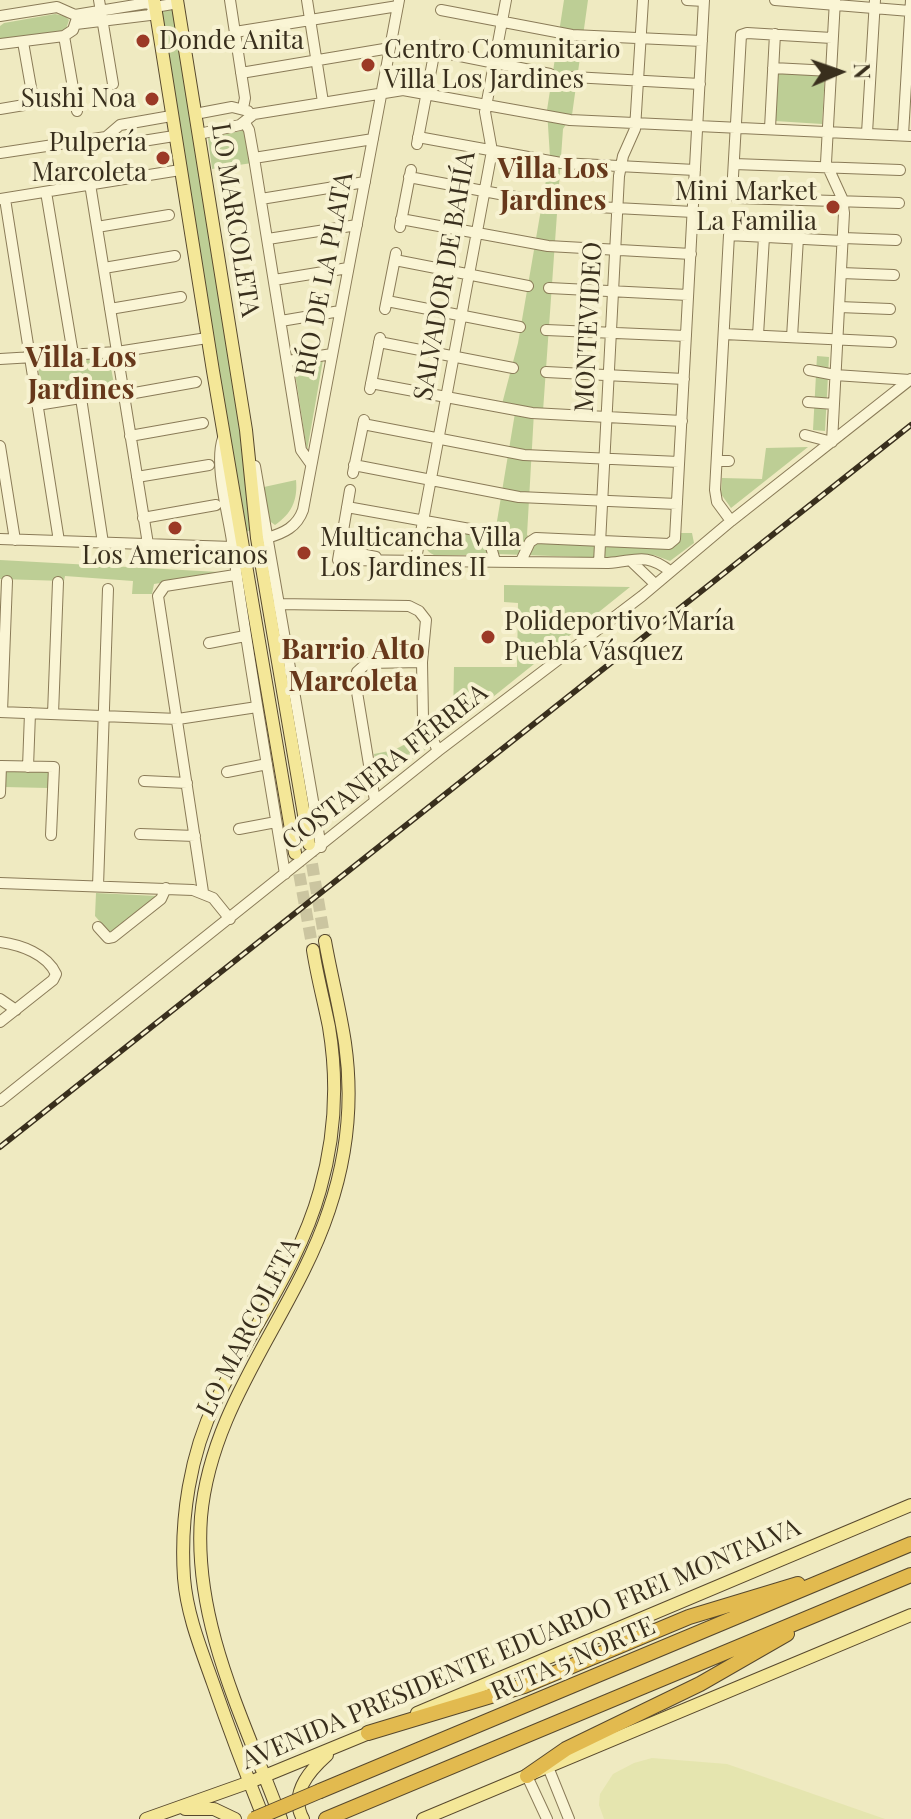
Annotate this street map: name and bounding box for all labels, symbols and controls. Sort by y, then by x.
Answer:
place label: Donde Anita [159,25,304,57]
marker: Donde Anita [134,32,152,50]
north arrow [799,32,879,112]
place label: Centro Comunitario Villa Los Jardines [384,34,621,96]
marker: Centro Comunitario Villa Los Jardines [359,56,377,74]
text: N [848,63,878,80]
place label: Sushi Noa [21,83,136,115]
marker: Sushi Noa [143,90,161,108]
street label: LO MARCOLETA [204,121,266,319]
place label: Pulpería Marcoleta [31,127,147,188]
marker: Pulpería Marcoleta [154,149,172,167]
street label: SALVADOR DE BAHÍA [408,149,482,403]
district label: Villa Los Jardines [497,152,609,218]
street label: RÍO DE LA PLATA [290,169,360,379]
place label: Mini Market La Familia [675,176,817,238]
marker: Mini Market La Familia [824,198,842,216]
street label: MONTEVIDEO [569,241,609,413]
district label: Villa Los Jardines [25,341,137,407]
marker: Los Americanos [166,519,184,537]
place label: Multicancha Villa Los Jardines II [320,522,521,584]
place label: Los Americanos [82,540,268,572]
marker: Multicancha Villa Los Jardines II [295,544,313,562]
place label: Polideportivo María Puebla Vásquez [504,606,735,668]
marker: Polideportivo María Puebla Vásquez [479,628,497,646]
district label: Barrio Alto Marcoleta [281,633,425,699]
street label: COSTANERA FÉRREA [276,677,494,857]
street label: LO MARCOLETA [191,1233,307,1421]
street label: AVENIDA PRESIDENTE EDUARDO FREI MONTALVA [237,1512,805,1776]
street label: RUTA 5 NORTE [486,1610,660,1708]

